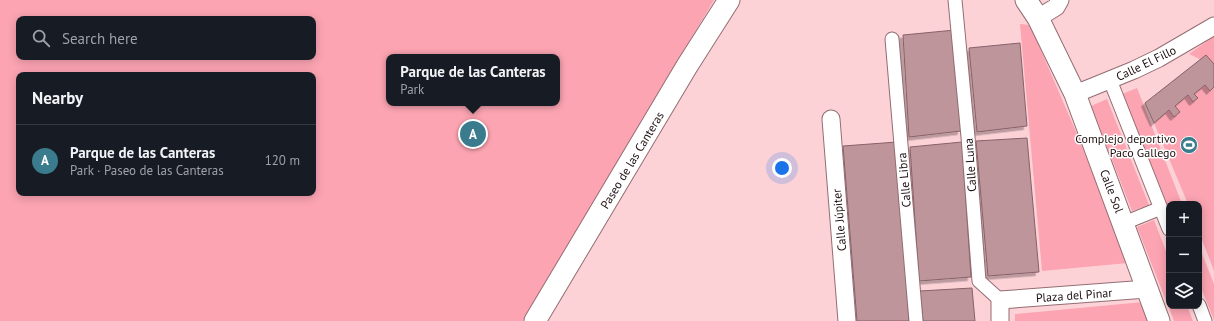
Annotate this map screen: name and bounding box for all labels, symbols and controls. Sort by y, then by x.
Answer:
search box [16,16,316,60]
icon: search [30,27,52,49]
text: Search here [62,29,138,48]
street label: Calle El Fillo [1114,42,1178,84]
popup [386,54,560,106]
text: Parque de las Canteras [400,62,546,81]
text: Park [400,81,424,98]
text: Nearby [32,87,83,109]
street label: Paseo de las Canteras [597,109,667,211]
pin: A [460,119,486,149]
place label: Complejo deportivo Paco Gallego [1075,131,1176,160]
sports icon: Complejo deportivo Paco Gallego [1179,135,1199,155]
street label: Calle Luna [961,138,979,192]
text: Parque de las Canteras [70,143,215,162]
text: A [41,152,49,169]
text: 120 m [265,152,300,169]
street label: Calle Libra [894,152,914,208]
your location [772,158,792,178]
text: Park · Paseo de las Canteras [70,162,224,179]
street label: Calle Sol [1097,167,1127,215]
street label: Calle Júpiter [829,188,849,252]
map controls [1166,201,1202,309]
button: + [1166,201,1202,237]
button: − [1166,237,1202,273]
button: layers [1166,273,1202,309]
street label: Plaza del Pinar [1035,285,1113,305]

